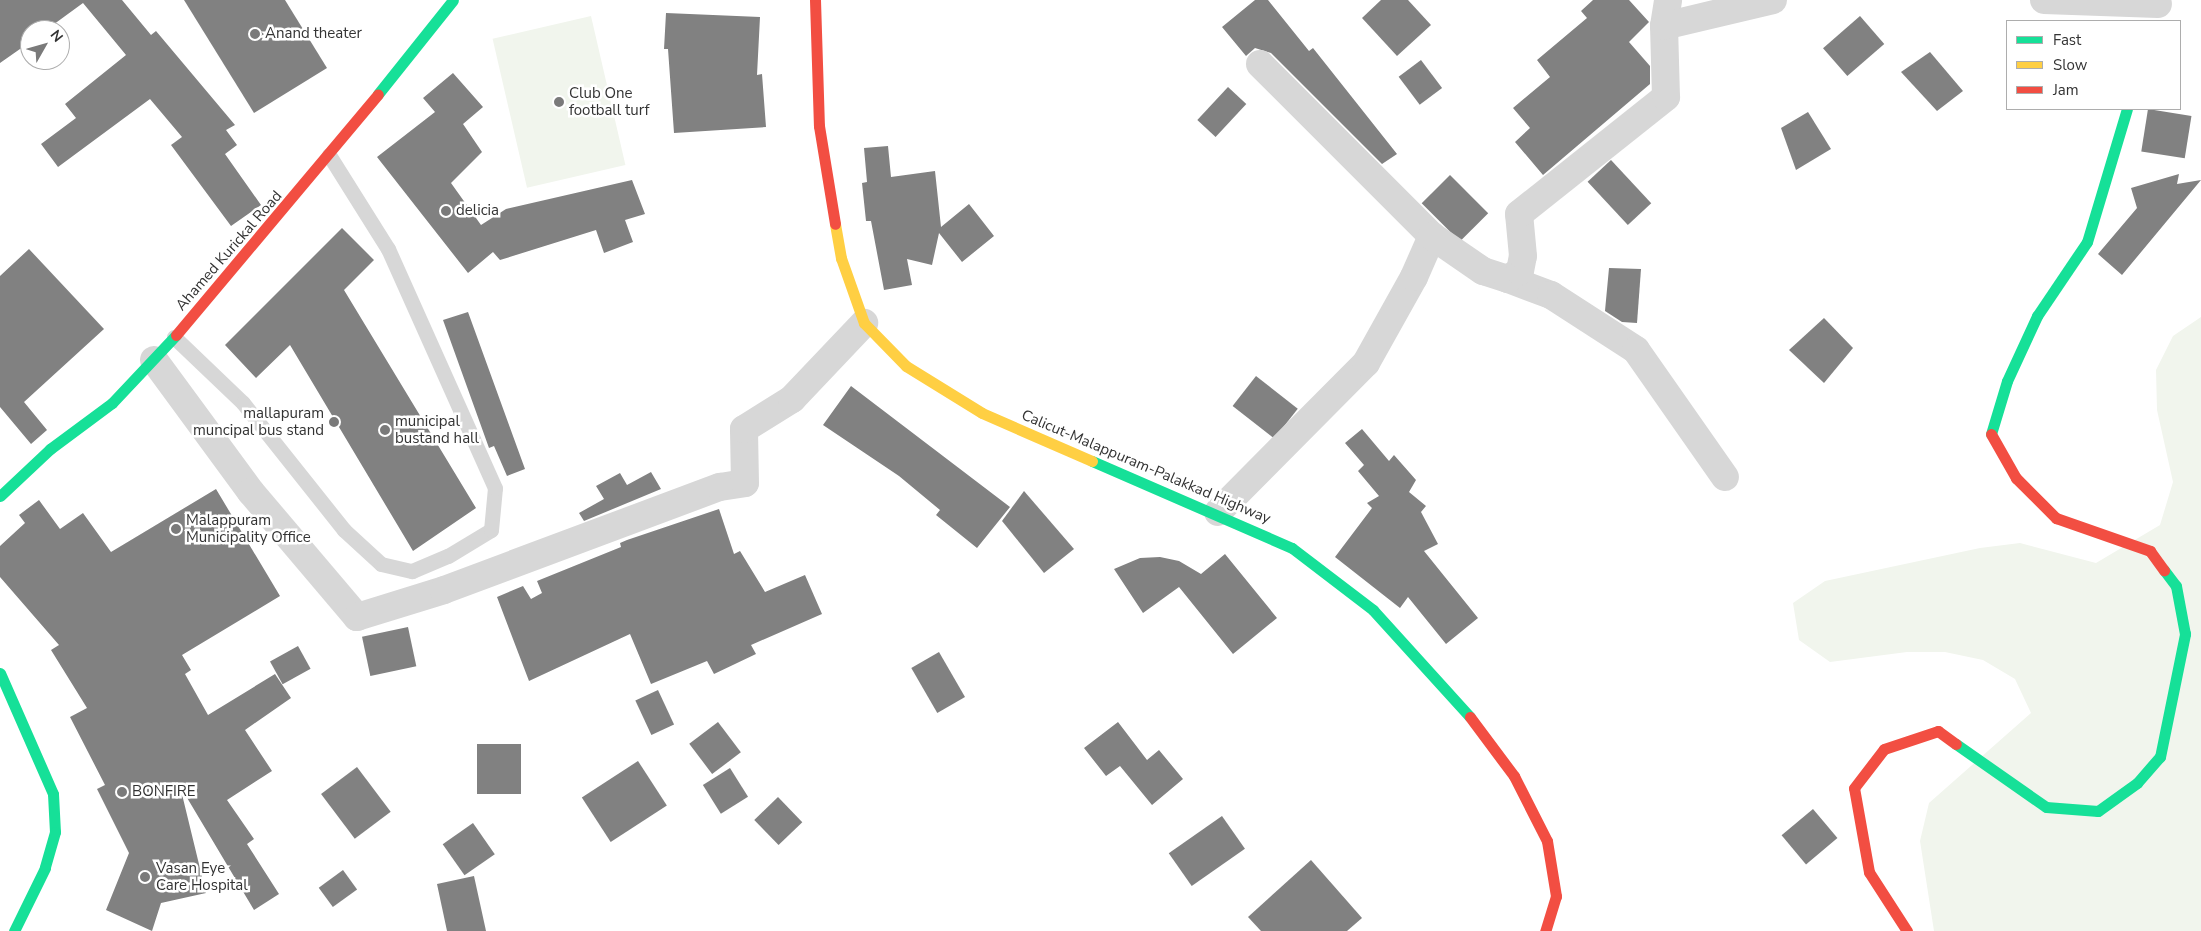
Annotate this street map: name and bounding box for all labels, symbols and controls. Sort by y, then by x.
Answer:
north arrow [20,20,70,70]
legend [2006,20,2181,110]
place label: Anand theater [265,25,362,43]
text: N [46,26,67,46]
marker: Anand theater [249,28,261,40]
text: Fast [2053,30,2081,50]
text: Slow [2053,55,2087,75]
text: Jam [2053,80,2079,100]
place label: Club One football turf [569,84,649,119]
marker: Club One football turf [553,96,565,108]
street label: Ahamed Kurickal Road [172,187,286,315]
place label: delicia [456,202,499,220]
marker: delicia [440,205,452,217]
place label: mallapuram muncipal bus stand [193,404,324,439]
street label: Calicut-Malappuram-Palakkad Highway [1019,406,1273,528]
place label: municipal bustand hall [395,412,479,447]
marker: mallapuram muncipal bus stand [328,416,340,428]
marker: municipal bustand hall [379,424,391,436]
place label: Malappuram Municipality Office [186,511,311,546]
marker: Malappuram Municipality Office [170,523,182,535]
place label: BONFIRE [132,783,196,801]
marker: BONFIRE [116,786,128,798]
place label: Vasan Eye Care Hospital [156,859,248,894]
marker: Vasan Eye Care Hospital [138,870,152,884]

